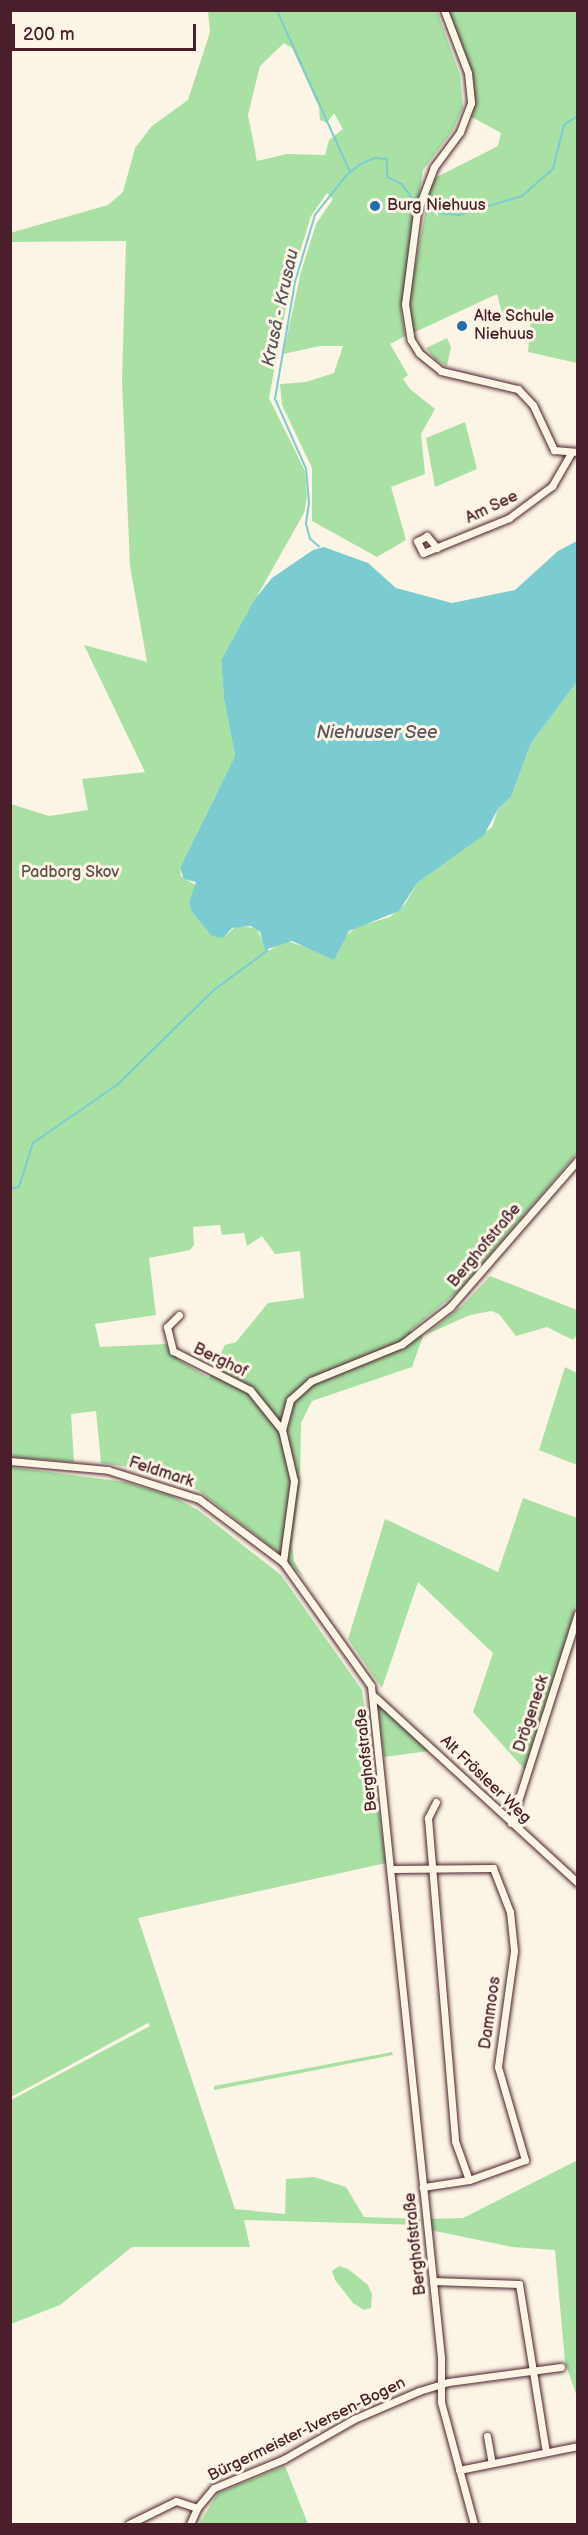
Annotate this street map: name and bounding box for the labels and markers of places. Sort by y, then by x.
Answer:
place label: Burg Niehuus [387,196,486,216]
marker: Burg Niehuus [368,199,382,213]
place label: Alte Schule Niehuus [474,307,554,345]
marker: Alte Schule Niehuus [455,319,469,333]

